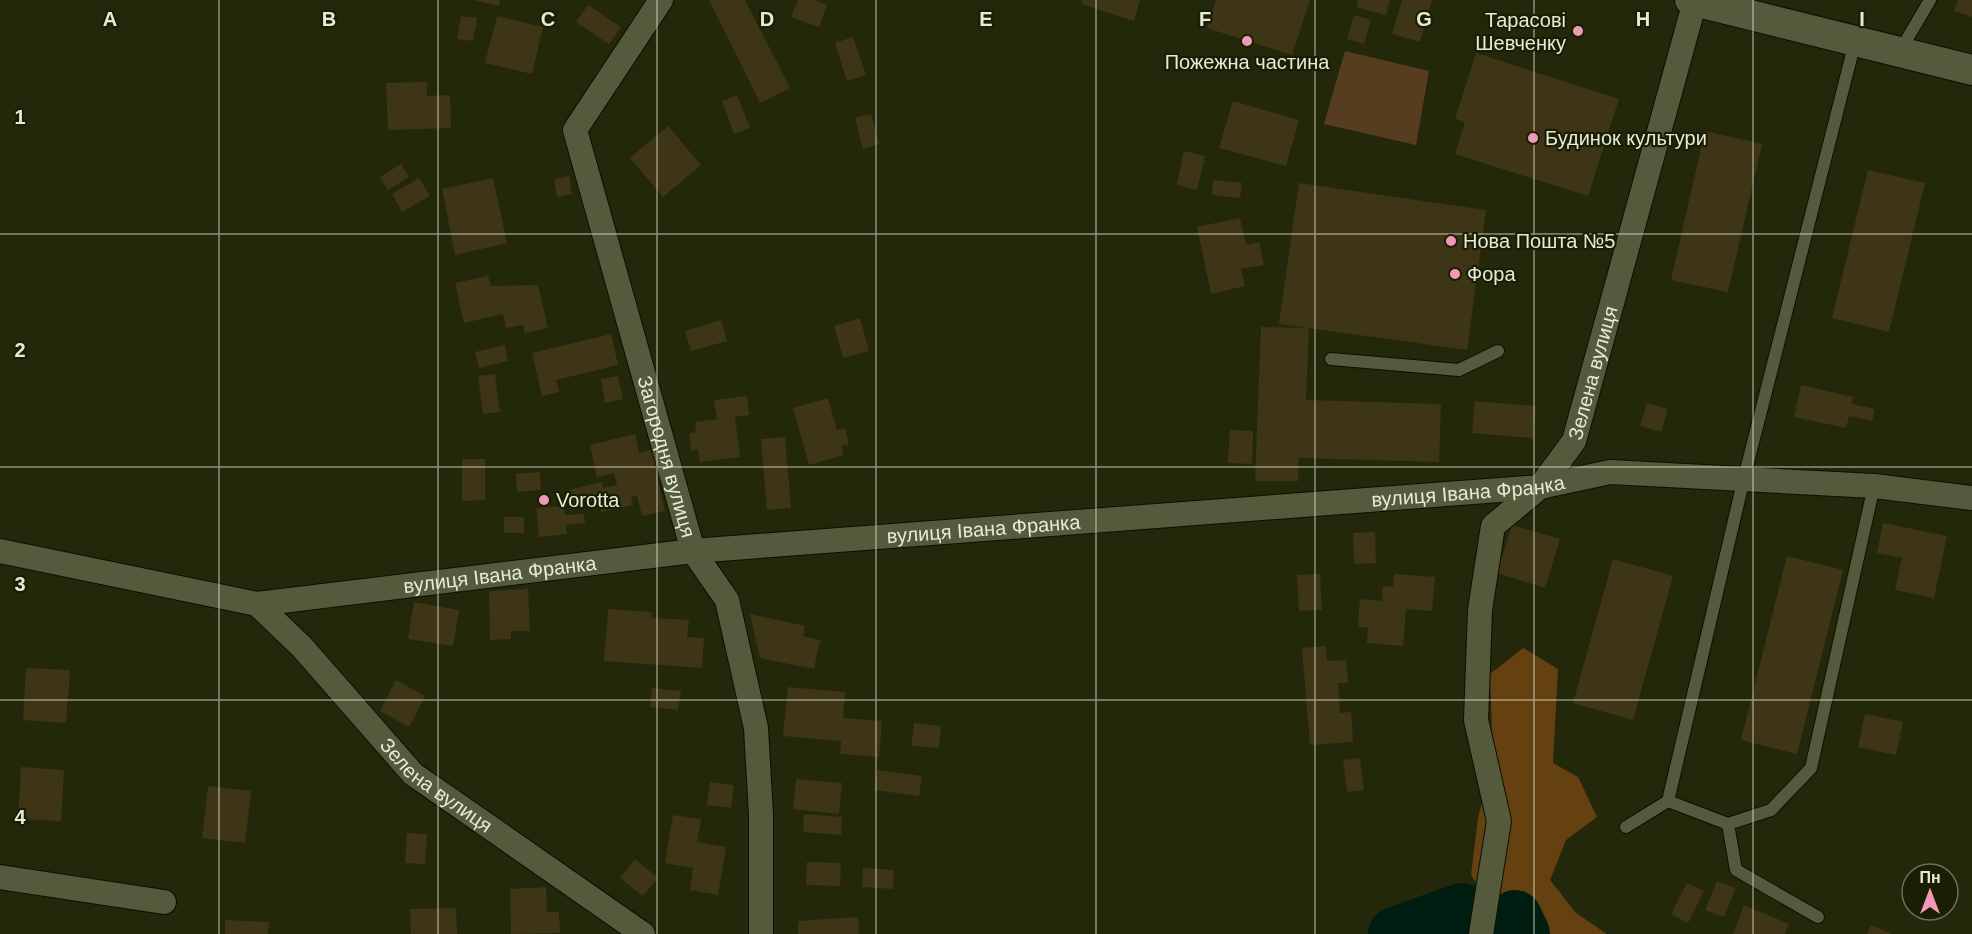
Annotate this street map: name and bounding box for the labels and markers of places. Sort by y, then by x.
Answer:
place label: Тарасові Шевченку [1475,9,1566,54]
marker: Тарасові Шевченку [1571,24,1585,38]
marker: Пожежна частина [1240,34,1254,48]
place label: Пожежна частина [1165,51,1330,73]
place label: Будинок культури [1545,127,1707,149]
marker: Будинок культури [1526,131,1540,145]
place label: Нова Пошта №5 [1463,230,1615,252]
marker: Нова Пошта №5 [1444,234,1458,248]
place label: Фора [1467,263,1516,285]
marker: Фора [1448,267,1462,281]
place label: Vorotta [556,489,620,511]
marker: Vorotta [537,493,551,507]

